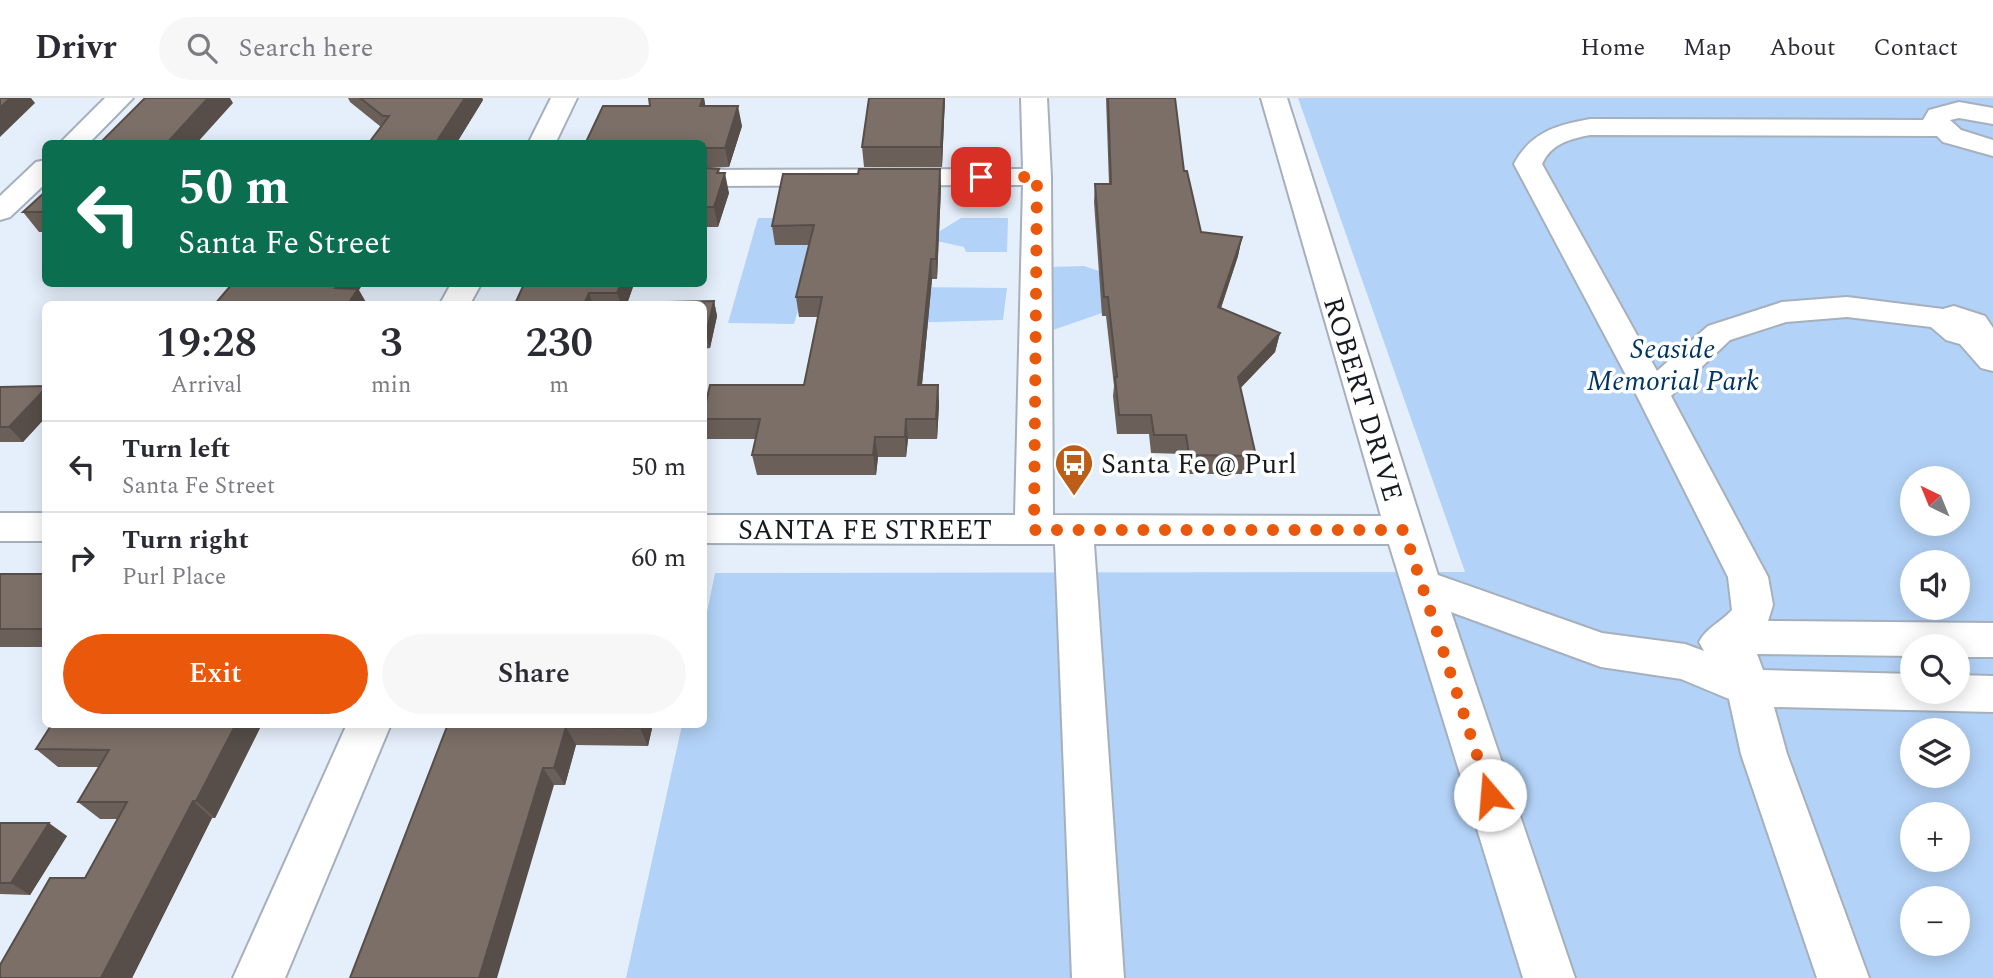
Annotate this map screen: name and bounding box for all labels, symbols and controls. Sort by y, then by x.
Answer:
search box [159,17,649,80]
text: Drivr [35,23,117,73]
text: Search here [239,28,373,68]
icon: search [183,29,221,67]
text: Home [1580,30,1645,66]
text: Map [1683,30,1731,66]
text: About [1769,30,1835,66]
text: Contact [1873,30,1958,66]
pin [951,147,1011,207]
text: 50 m [178,151,289,226]
icon: arrive [962,158,1000,196]
icon: left [63,168,154,259]
text: Santa Fe Street [178,219,391,268]
street label: ROBERT DRIVE [1311,292,1414,507]
text: 19:28 [156,312,257,375]
text: 3 [380,312,402,375]
text: 230 [525,312,593,375]
park label: Seaside Memorial Park [1587,328,1759,403]
text: Arrival [171,368,242,403]
text: min [371,368,411,403]
text: m [549,368,569,403]
text: Turn left [122,429,230,469]
bus stop icon: Santa Fe @ Purl [1053,442,1095,497]
place label: Santa Fe @ Purl [1101,443,1297,486]
text: 50 m [631,447,686,487]
icon: left [63,448,101,486]
north arrow [1900,466,1970,536]
map controls [1900,466,1970,956]
text: Santa Fe Street [122,469,275,504]
street label: SANTA FE STREET [738,509,992,552]
text: Turn right [122,520,249,560]
text: 60 m [631,538,686,578]
icon: right [63,539,101,577]
button: sound [1900,550,1970,620]
text: Purl Place [122,560,226,595]
button: Exit [63,634,368,714]
button: Share [382,634,686,714]
button: search [1900,634,1970,704]
button: layers [1900,718,1970,788]
position arrow [1453,758,1527,832]
button: + [1900,802,1970,872]
button: − [1900,886,1970,956]

